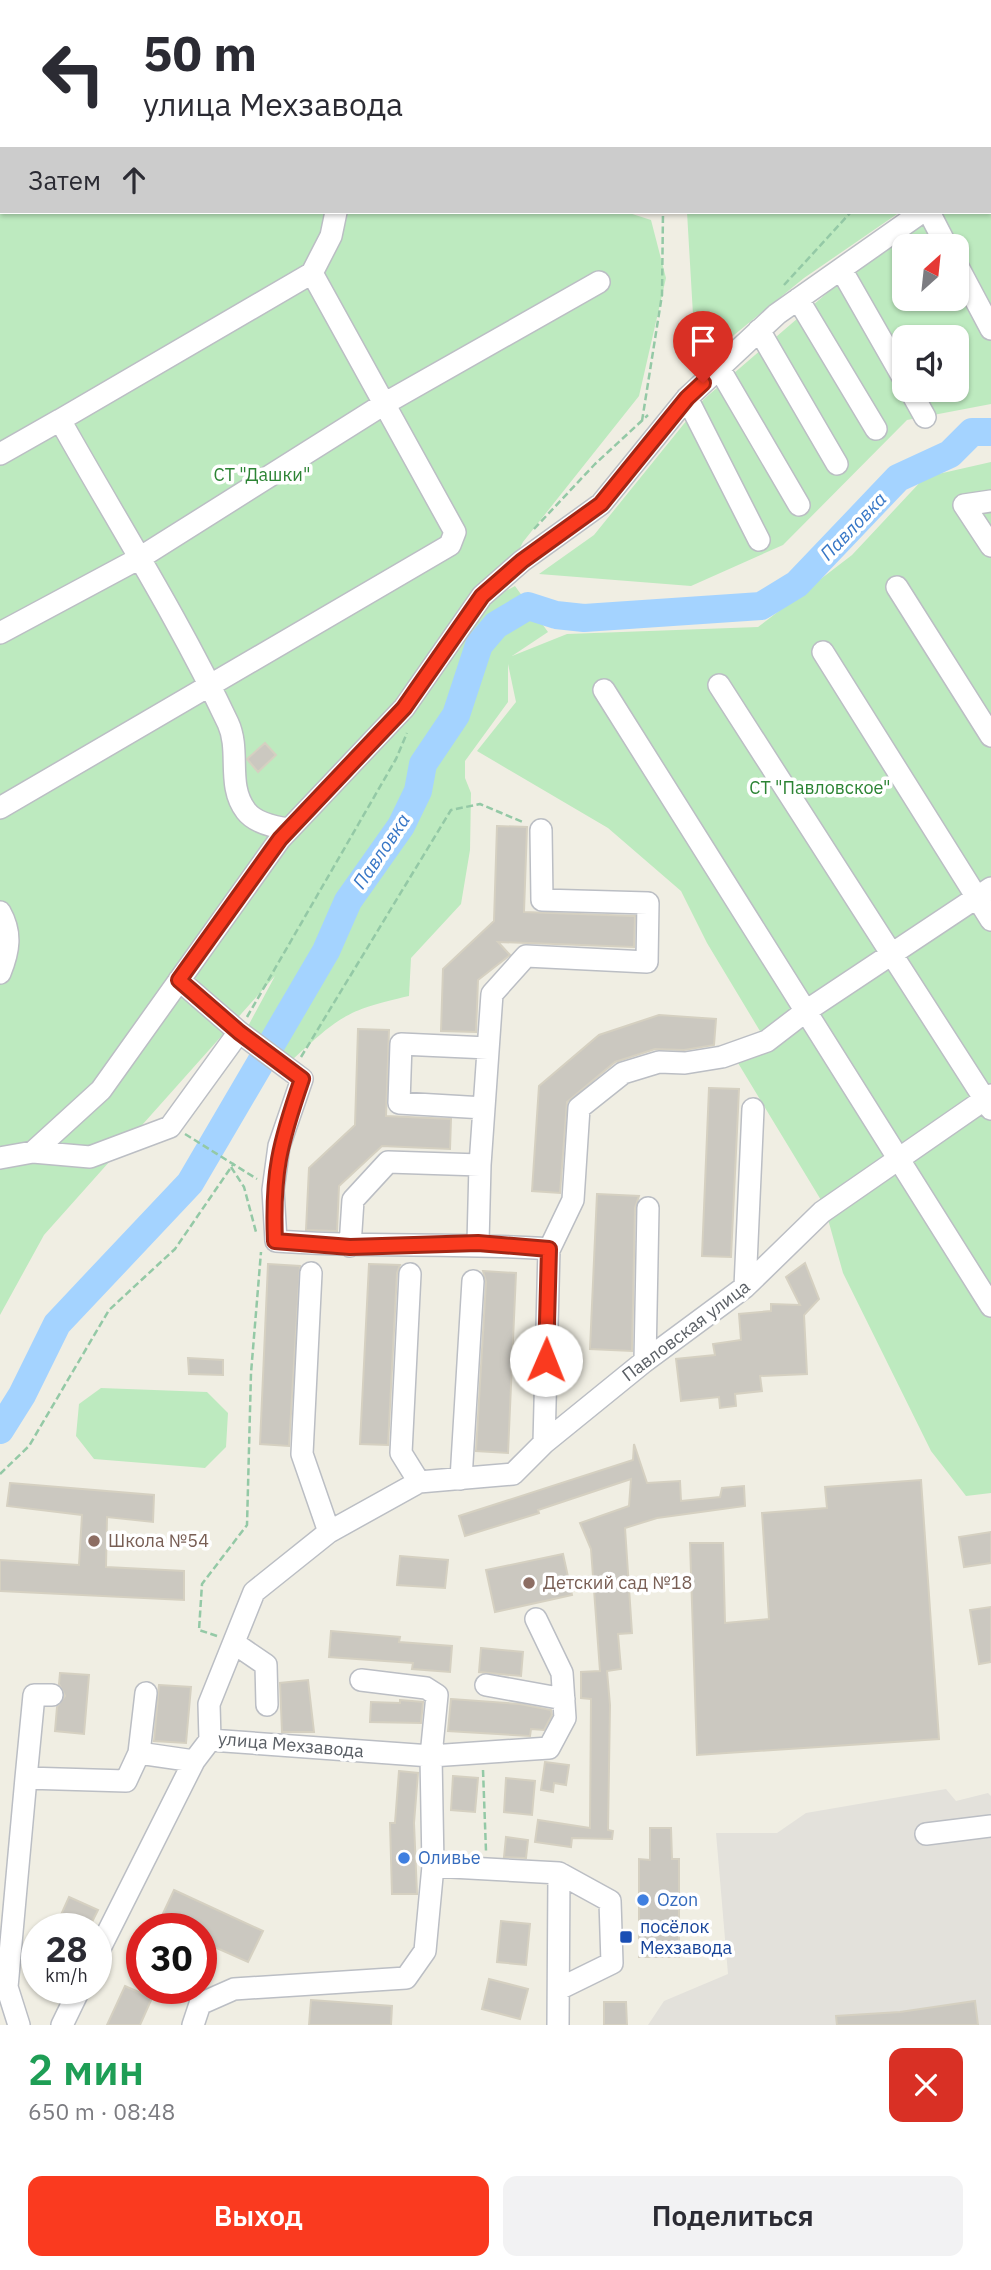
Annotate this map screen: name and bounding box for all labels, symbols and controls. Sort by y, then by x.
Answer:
text: 50 m [143,21,257,84]
icon: left [28,28,119,119]
text: улица Мехзавода [143,83,403,125]
icon: ahead [115,161,153,199]
text: Затем [28,163,101,197]
north arrow [892,234,970,312]
map controls [892,234,969,402]
pin [673,311,733,383]
icon: arrive [684,322,722,360]
button: sound [892,325,969,402]
park label: СТ "Дашки" [214,463,310,486]
water label: Павловка [815,487,891,565]
park label: СТ "Павловское" [749,776,891,799]
water label: Павловка [347,809,415,893]
street label: Павловская улица [617,1275,755,1386]
position arrow [509,1323,583,1397]
place label: Школа №54 [108,1529,209,1552]
marker: Школа №54 [86,1533,102,1549]
place label: Детский сад №18 [543,1571,692,1594]
marker: Детский сад №18 [521,1575,537,1591]
street label: улица Мехзавода [217,1727,365,1762]
place label: Оливье [418,1846,481,1869]
marker: Оливье [396,1850,412,1866]
place label: Ozon [657,1888,698,1911]
marker: Ozon [635,1892,651,1908]
speed limit sign: 30 [126,1913,217,2004]
place label: посёлок Мехзавода [640,1915,733,1959]
text: 28 [45,1926,88,1972]
marker: посёлок Мехзавода [618,1929,634,1945]
text: km/h [45,1964,88,1987]
text: 2 мин [28,2042,144,2097]
button: close [889,2048,963,2122]
text: 650 m · 08:48 [28,2096,175,2126]
button: Выход [28,2176,489,2256]
button: Поделиться [503,2176,963,2256]

